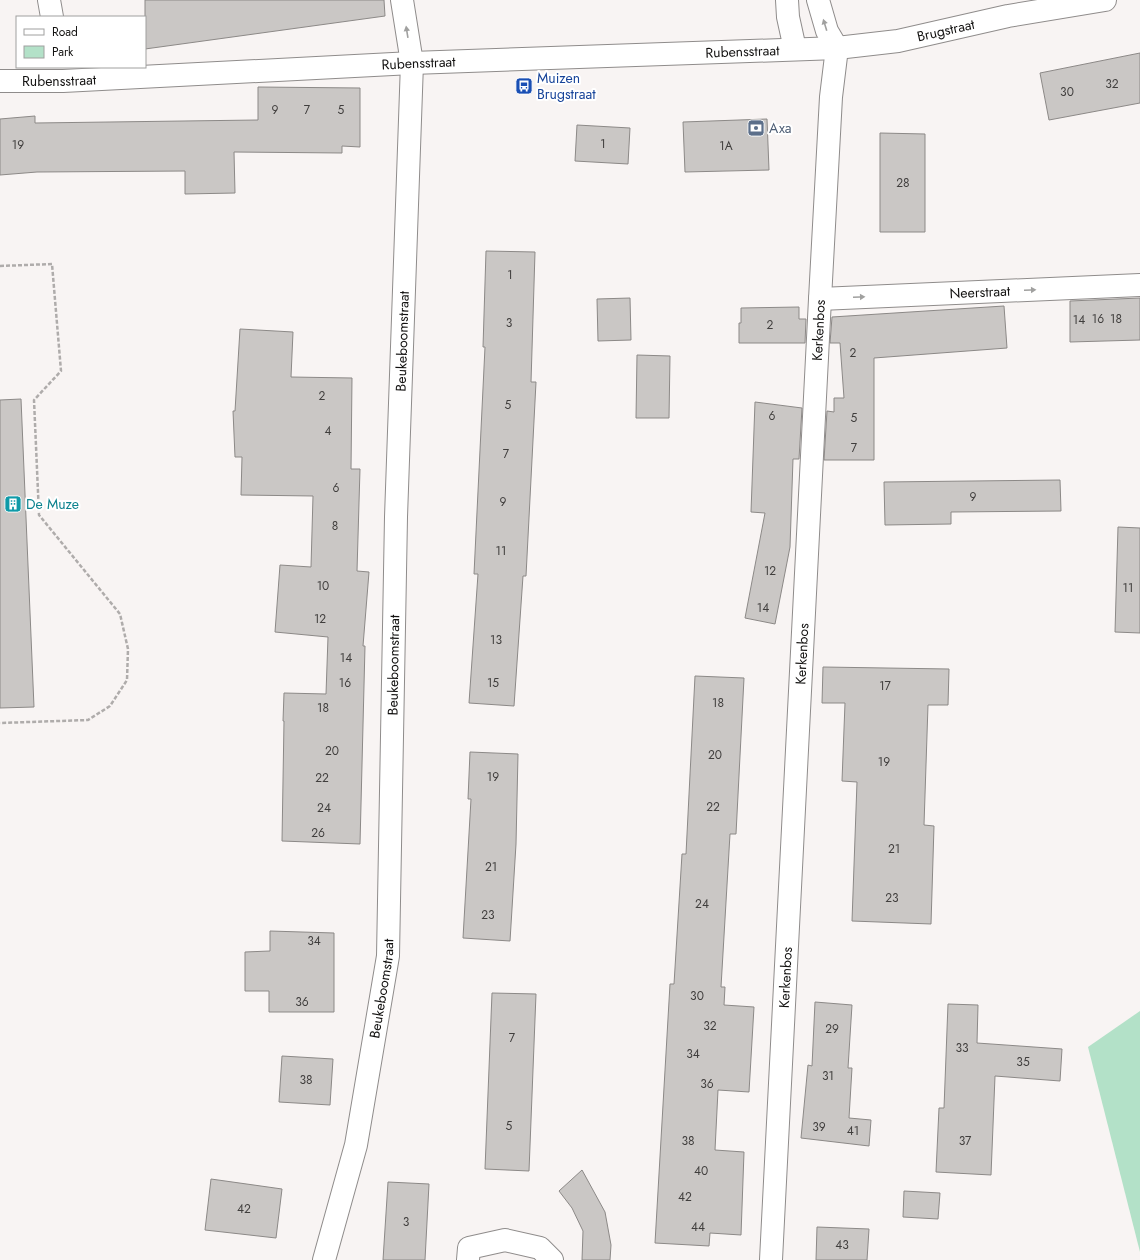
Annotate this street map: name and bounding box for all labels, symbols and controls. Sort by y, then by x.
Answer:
street label: Brugstraat [915,14,977,46]
legend [16,16,146,68]
one-way arrow [822,18,828,30]
text: Road [52,23,78,41]
one-way arrow [404,26,410,38]
street label: Rubensstraat [705,40,780,63]
text: Park [52,43,74,61]
street label: Rubensstraat [381,51,457,75]
place label: Muizen Brugstraat [537,68,596,104]
street label: Rubensstraat [22,69,97,91]
house number: 32 [1105,75,1119,93]
bus stop icon: Muizen Brugstraat [514,76,534,96]
house number: 30 [1060,83,1074,101]
house number: 9 [272,101,279,119]
house number: 7 [304,101,311,119]
house number: 5 [338,101,345,119]
bank icon: Axa [746,118,766,138]
place label: Axa [769,118,792,138]
house number: 1 [600,135,606,153]
house number: 19 [12,136,24,154]
house number: 1A [719,137,733,155]
house number: 28 [896,174,910,192]
house number: 1 [507,266,513,284]
street label: Neerstraat [949,281,1011,303]
one-way arrow [1024,287,1037,293]
street label: Beukeboomstraat [390,290,414,392]
one-way arrow [853,294,866,300]
street label: Kerkenbos [807,299,830,361]
house number: 16 [1092,310,1104,328]
house number: 18 [1110,310,1122,328]
house number: 14 [1073,311,1085,329]
house number: 3 [506,314,513,332]
house number: 2 [767,316,774,334]
house number: 2 [850,344,857,362]
house number: 2 [319,387,326,405]
house number: 5 [505,396,512,414]
house number: 6 [769,407,776,425]
house number: 5 [851,409,858,427]
house number: 4 [325,422,332,440]
house number: 7 [851,439,858,457]
house number: 7 [503,445,510,463]
house number: 6 [333,479,340,497]
house number: 9 [970,488,977,506]
house number: 9 [500,493,507,511]
building icon: De Muze [3,494,23,514]
place label: De Muze [26,494,79,514]
house number: 8 [332,517,338,535]
house number: 11 [496,542,506,560]
house number: 12 [764,562,776,580]
house number: 10 [317,577,329,595]
house number: 11 [1123,579,1133,597]
house number: 14 [757,599,769,617]
house number: 12 [314,610,326,628]
street label: Beukeboomstraat [382,614,404,716]
street label: Kerkenbos [790,622,813,685]
house number: 13 [490,631,502,649]
house number: 14 [340,649,352,667]
house number: 16 [339,674,351,692]
house number: 15 [487,674,499,692]
house number: 17 [879,677,892,695]
house number: 18 [712,694,724,712]
house number: 18 [317,699,329,717]
house number: 20 [325,742,339,760]
house number: 20 [708,746,722,764]
house number: 19 [878,753,890,771]
house number: 19 [487,768,499,786]
house number: 22 [315,769,329,787]
house number: 22 [706,798,720,816]
house number: 24 [317,799,331,817]
house number: 26 [311,824,325,842]
house number: 21 [888,840,900,858]
house number: 21 [485,858,497,876]
house number: 23 [885,889,899,907]
house number: 24 [695,895,709,913]
house number: 23 [481,906,495,924]
house number: 34 [307,932,321,950]
street label: Beukeboomstraat [364,938,398,1040]
street label: Kerkenbos [774,946,797,1009]
house number: 30 [690,987,704,1005]
house number: 36 [295,993,309,1011]
house number: 32 [703,1017,717,1035]
house number: 29 [825,1020,839,1038]
house number: 7 [509,1029,516,1047]
house number: 33 [955,1039,969,1057]
house number: 34 [686,1045,700,1063]
house number: 35 [1016,1053,1030,1071]
house number: 31 [822,1067,834,1085]
house number: 38 [299,1071,313,1089]
house number: 36 [700,1075,714,1093]
house number: 5 [506,1117,513,1135]
house number: 39 [812,1118,826,1136]
house number: 41 [847,1122,859,1140]
house number: 38 [681,1132,695,1150]
house number: 37 [959,1132,972,1150]
house number: 40 [694,1162,708,1180]
house number: 42 [678,1188,692,1206]
house number: 42 [237,1200,251,1218]
house number: 3 [403,1213,410,1231]
house number: 44 [691,1218,705,1236]
house number: 43 [835,1236,849,1254]

